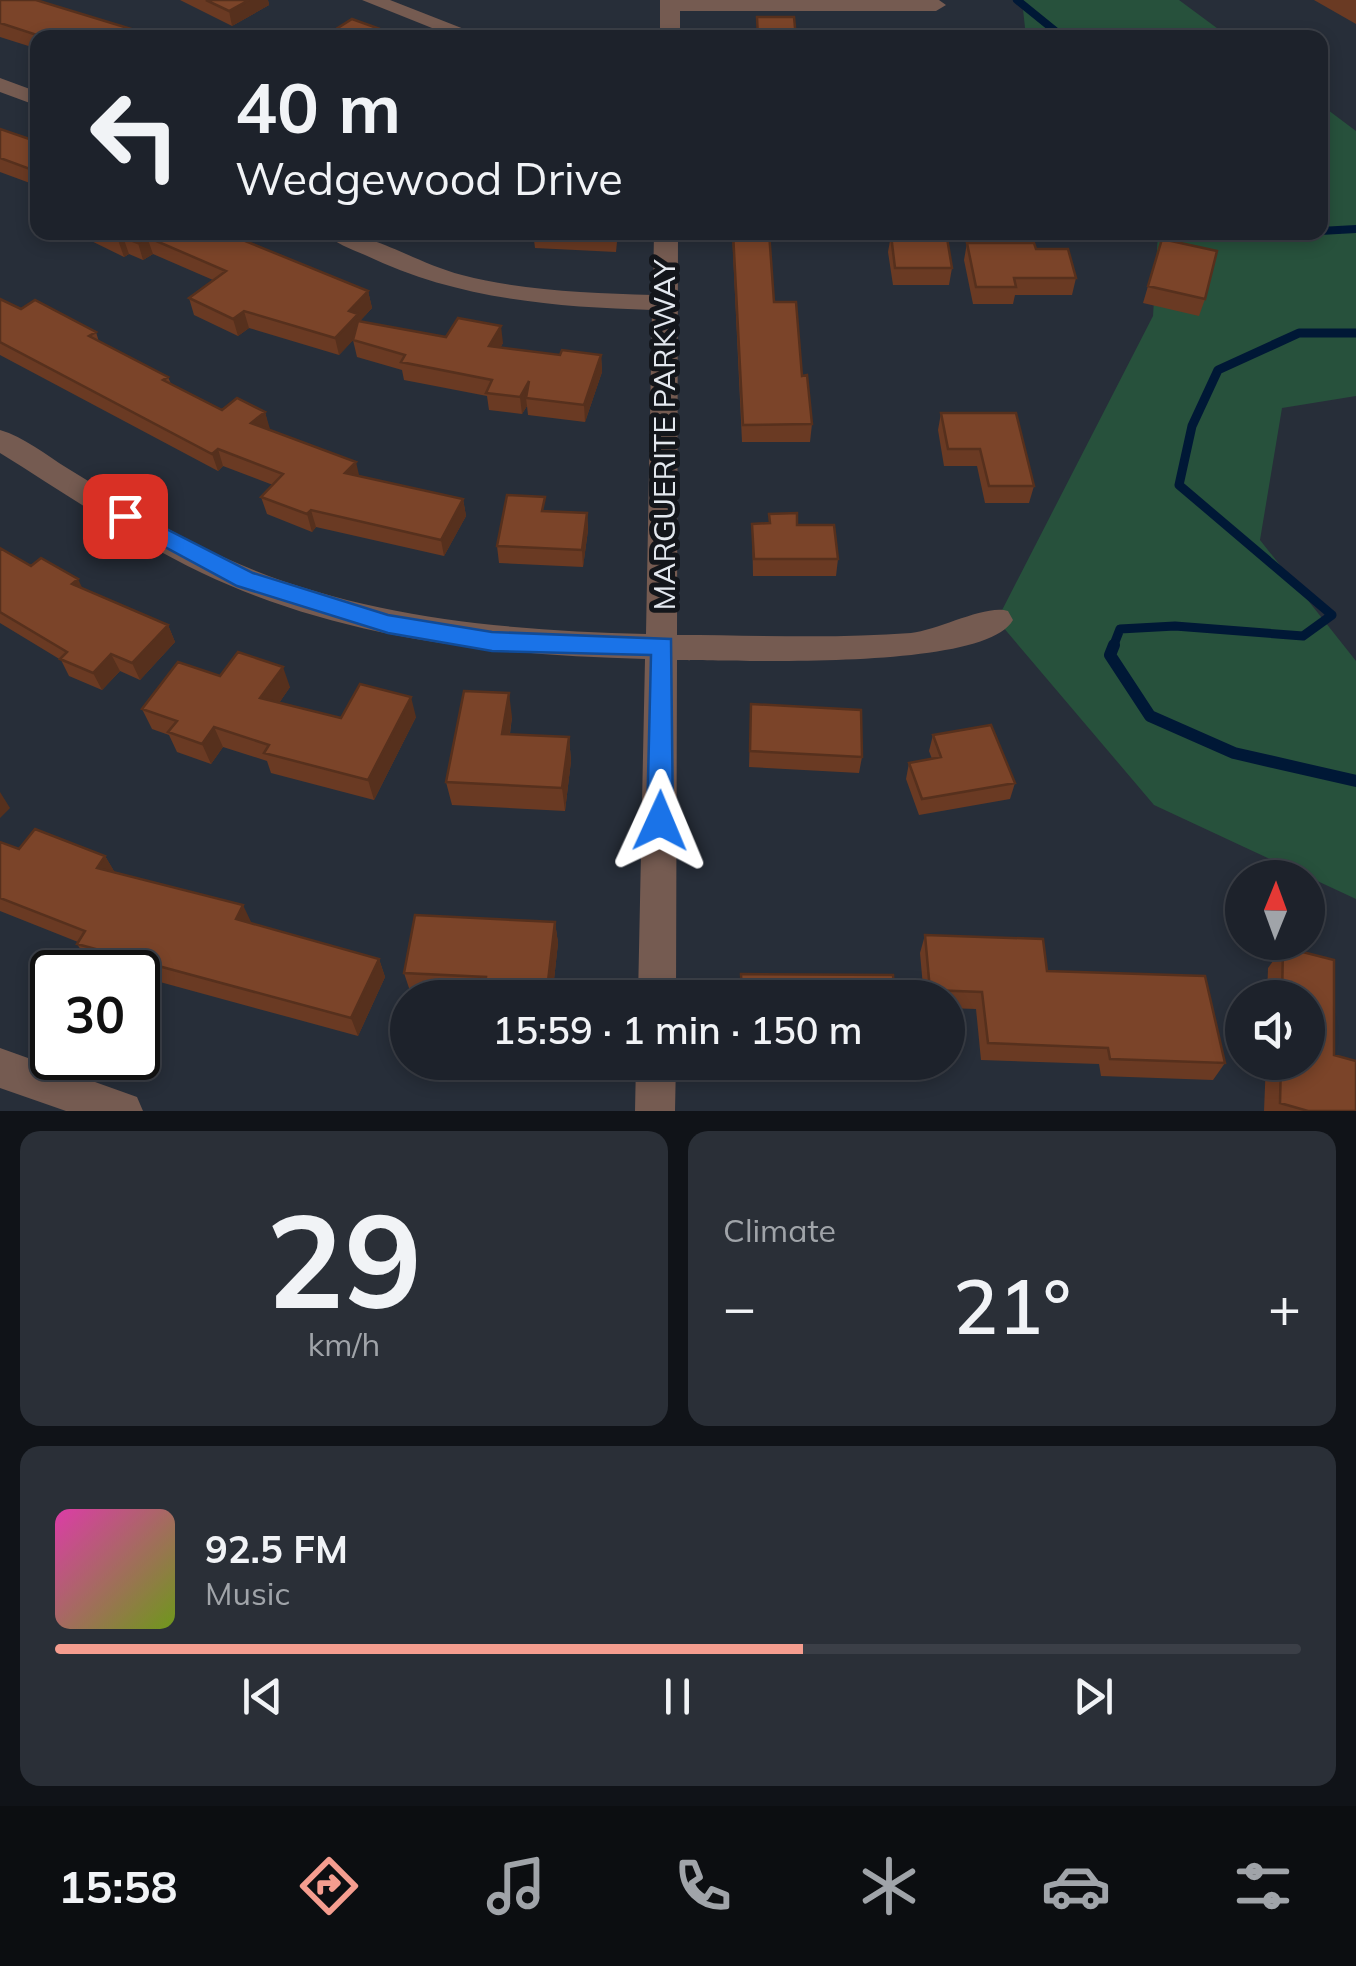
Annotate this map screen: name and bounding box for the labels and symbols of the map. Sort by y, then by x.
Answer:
street label: MARGUERITE PARKWAY [645,259,683,610]
pin [83,474,168,559]
position arrow [608,769,712,873]
north arrow [1225,860,1325,960]
speed limit sign: 30 [30,950,160,1080]

